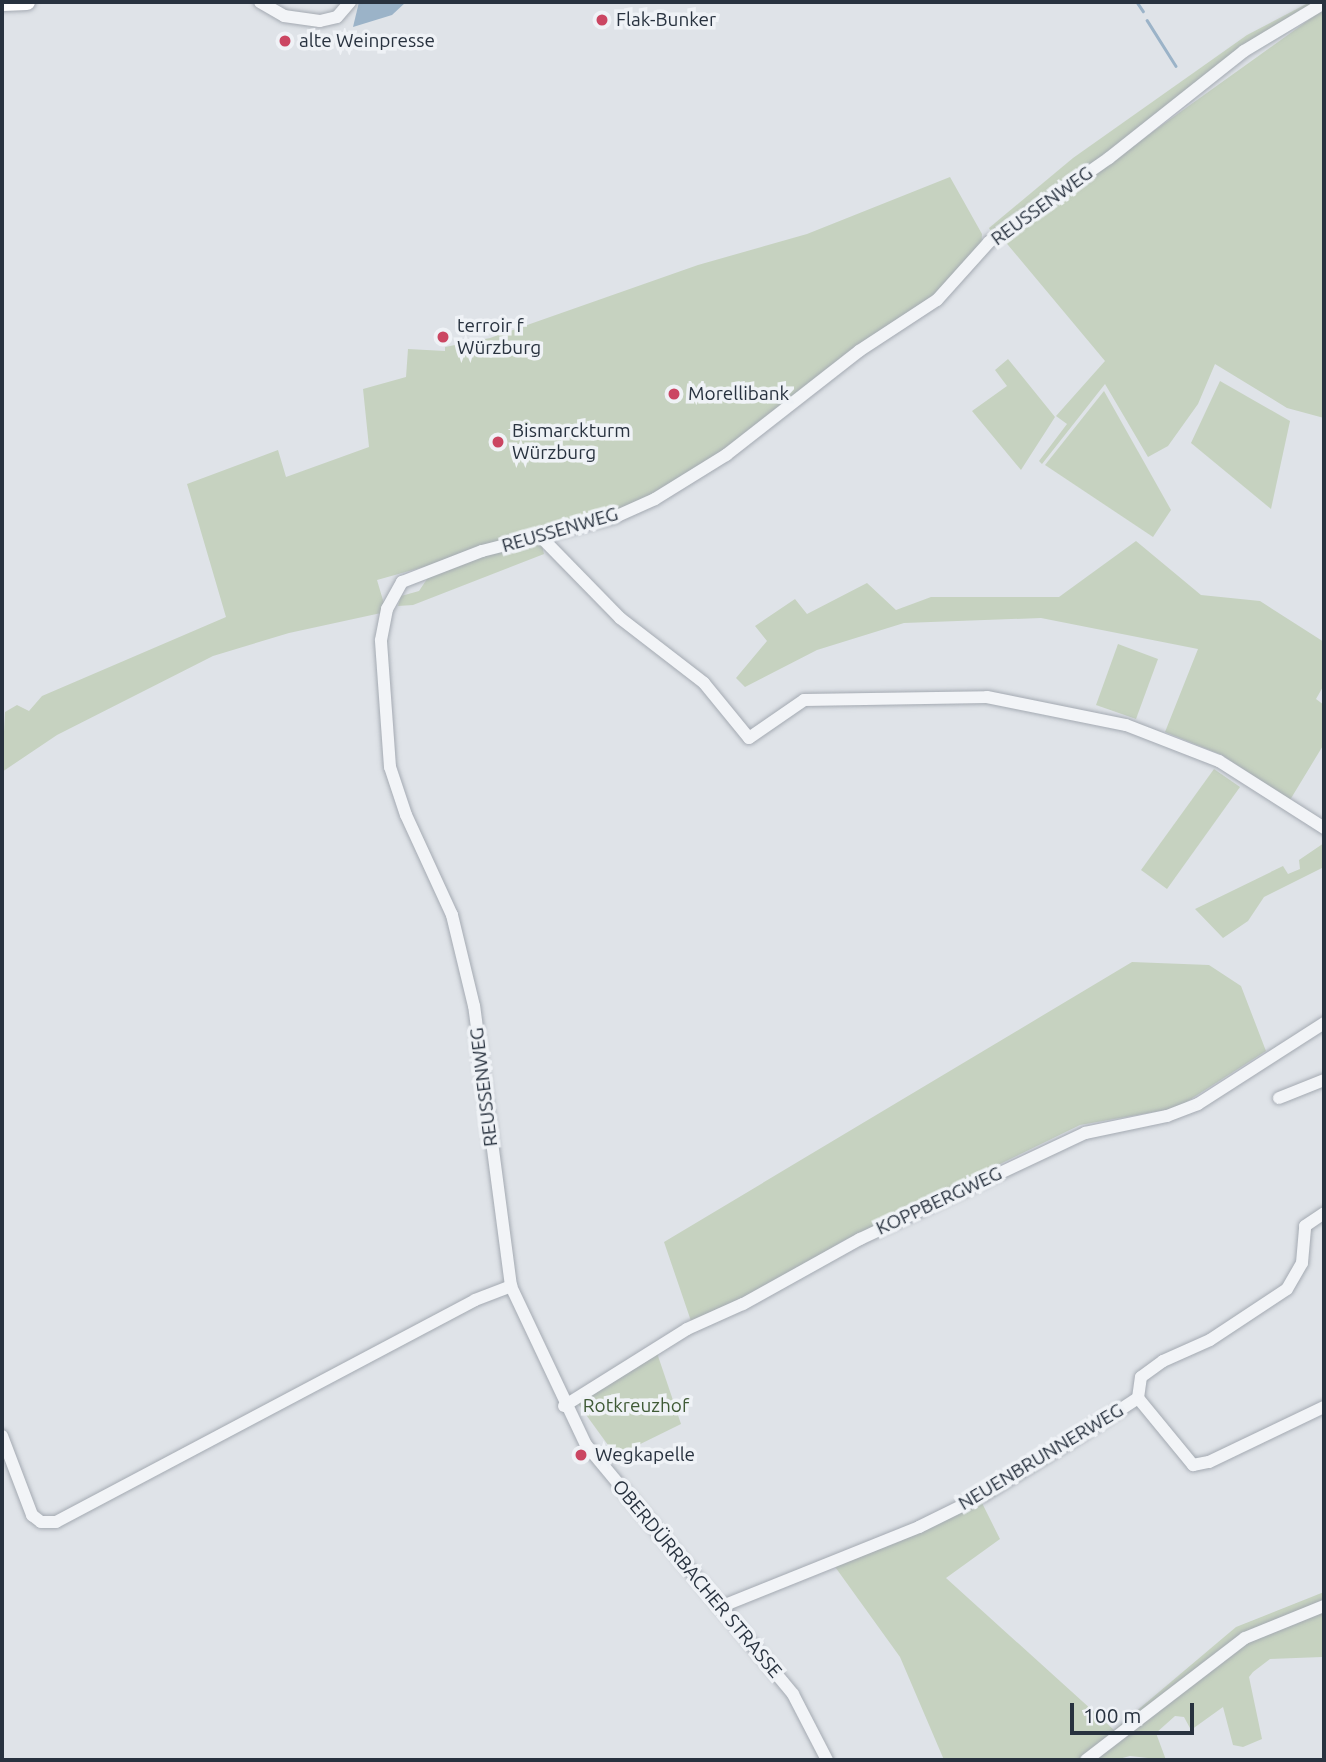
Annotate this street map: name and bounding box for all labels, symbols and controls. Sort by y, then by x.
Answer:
place label: Flak-Bunker [616,9,716,31]
marker: Flak-Bunker [594,12,610,28]
place label: alte Weinpresse [299,30,435,52]
marker: alte Weinpresse [277,33,293,49]
street label: REUSSENWEG [987,162,1097,250]
place label: terroir f Würzburg [457,315,541,359]
marker: terroir f Würzburg [435,329,451,345]
place label: Morellibank [688,383,789,405]
marker: Morellibank [666,386,682,402]
place label: Bismarckturm Würzburg [512,420,631,464]
marker: Bismarckturm Würzburg [490,434,506,450]
street label: REUSSENWEG [499,503,621,557]
street label: REUSSENWEG [465,1026,503,1148]
street label: KOPPBERGWEG [873,1162,1005,1240]
park label: Rotkreuzhof [583,1395,689,1417]
street label: NEUENBRUNNERWEG [954,1399,1128,1515]
place label: Wegkapelle [595,1444,695,1466]
marker: Wegkapelle [573,1447,589,1463]
street label: OBERDÜRRBACHER STRASSE [607,1475,787,1683]
scale bar [1074,1688,1198,1732]
text: 100 m [1083,1703,1141,1727]

